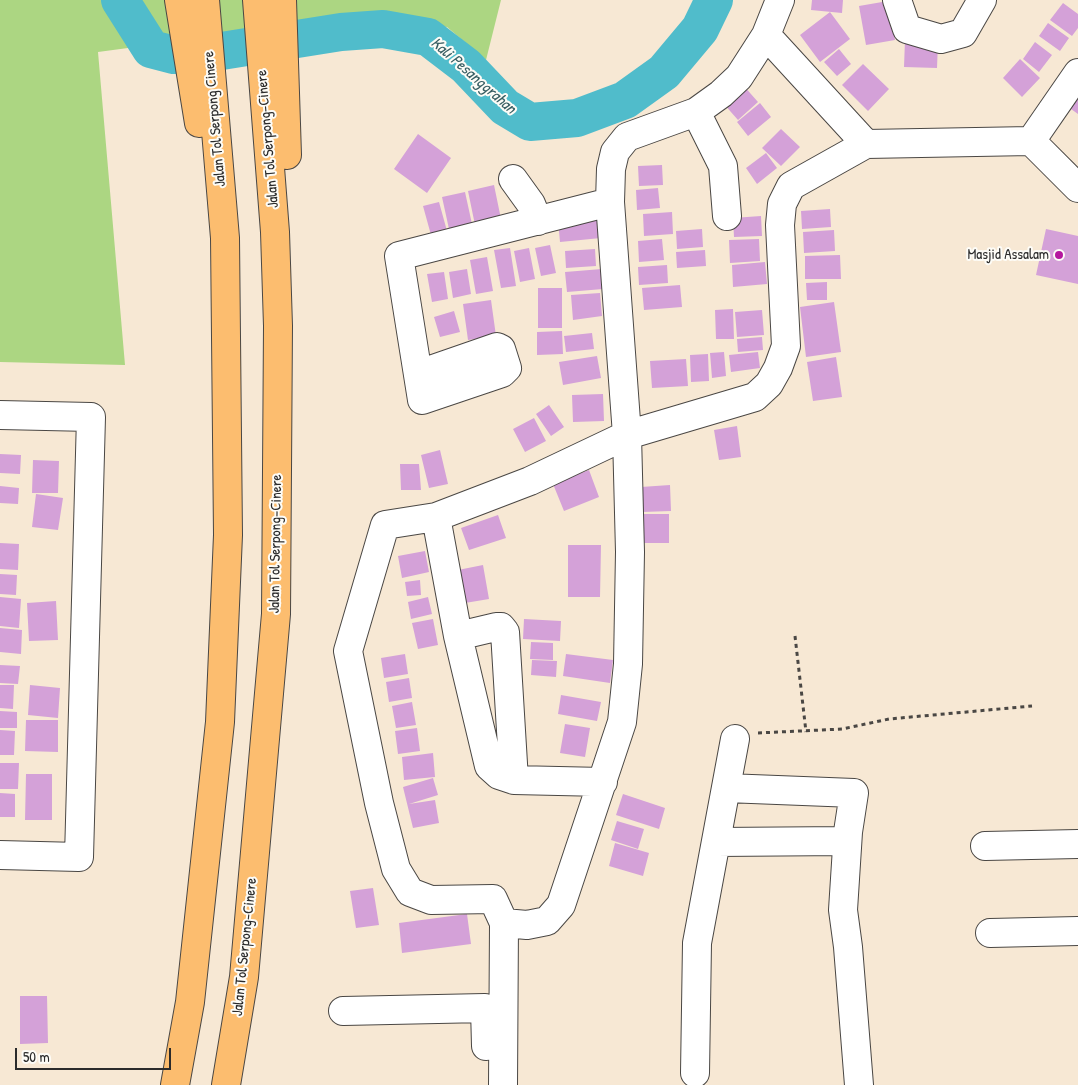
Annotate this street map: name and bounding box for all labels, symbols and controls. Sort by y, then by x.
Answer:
water label: Kali Pesanggrahan [426,34,520,118]
street label: Jalan Tol Serpong Cinere [200,50,230,188]
street label: Jalan Tol Serpong–Cinere [253,69,283,209]
place label: Masjid Assalam [967,246,1049,264]
marker: Masjid Assalam [1053,249,1065,261]
street label: Jalan Tol Serpong–Cinere [266,474,286,614]
street label: Jalan Tol Serpong–Cinere [229,877,261,1017]
scale bar [18,1038,174,1070]
text: 50 m [23,1046,50,1067]

